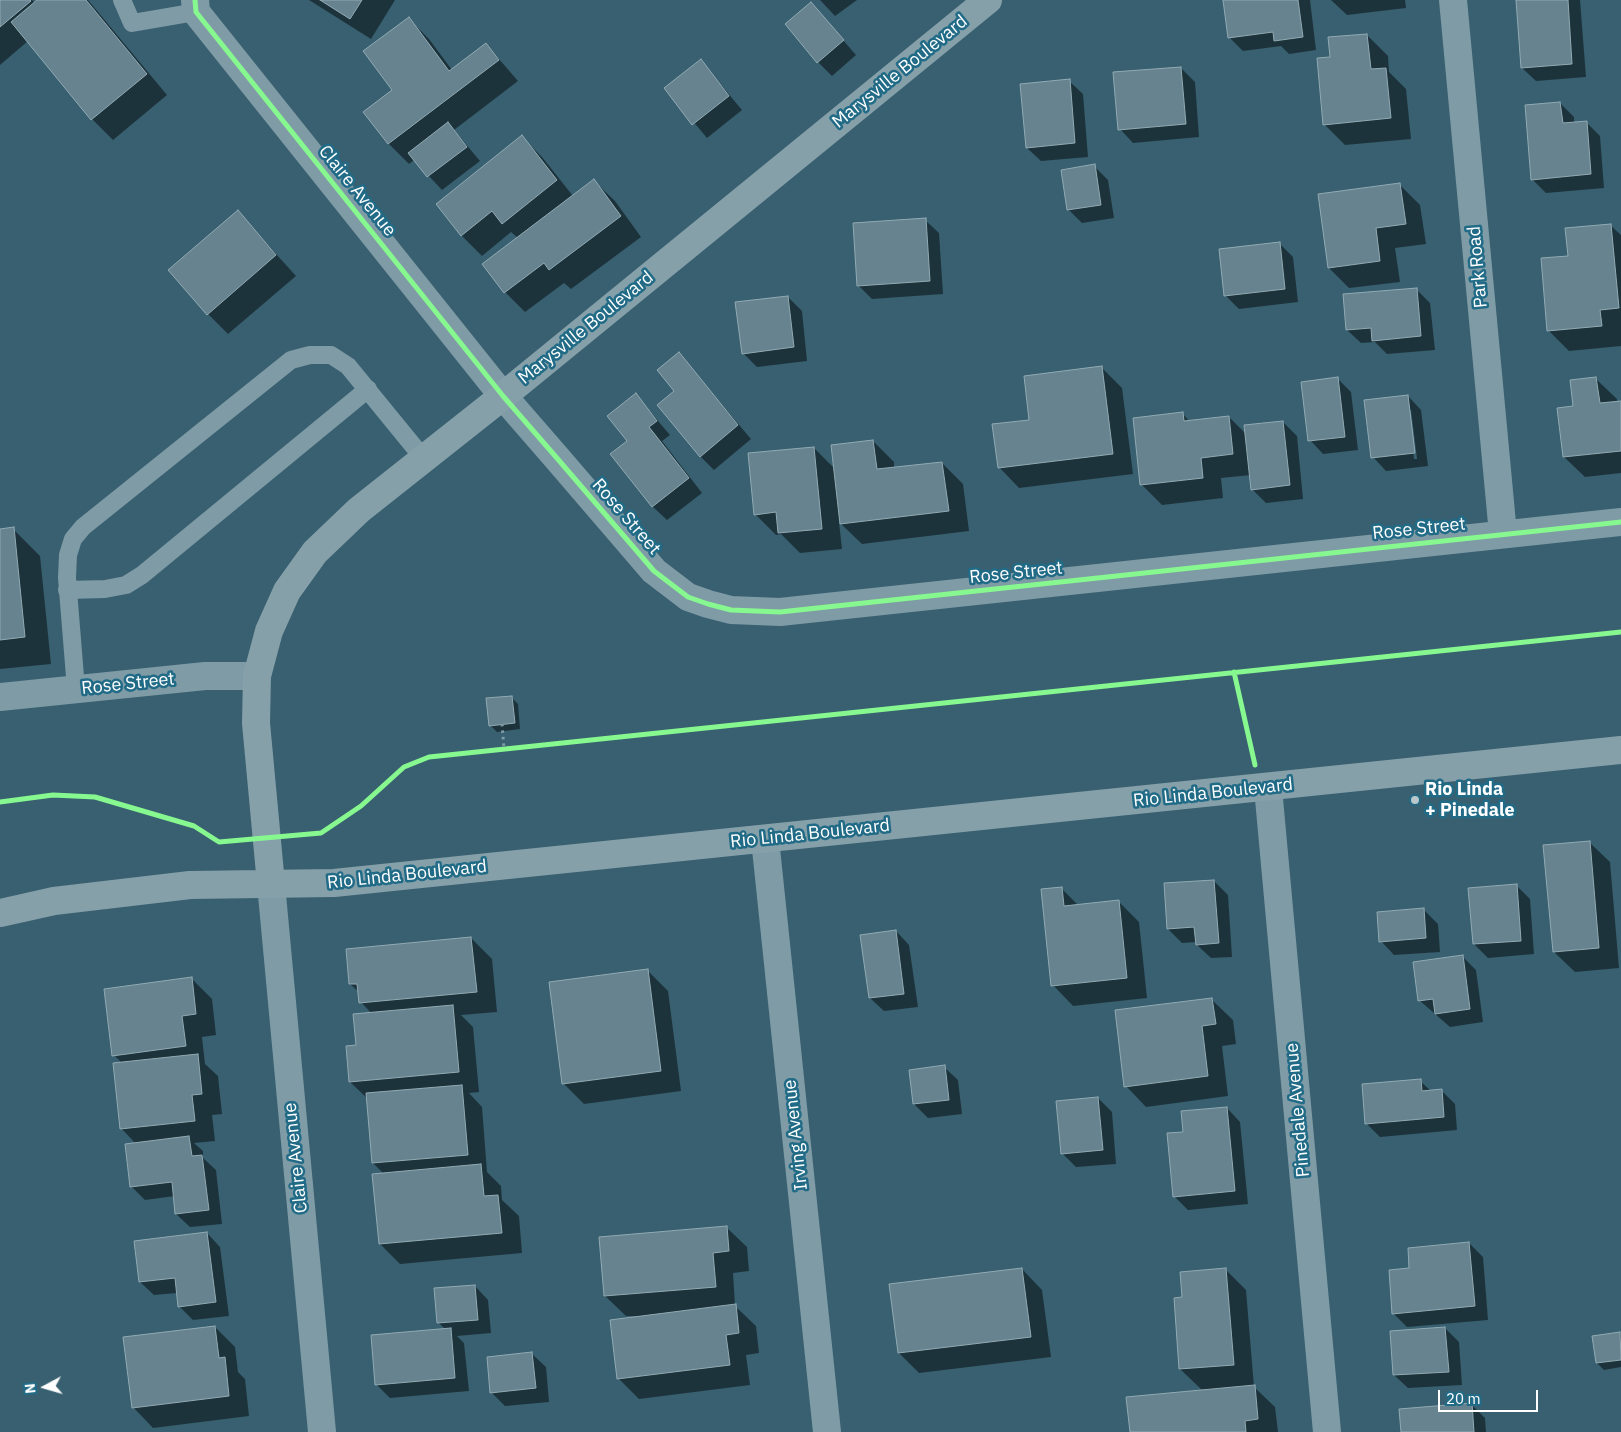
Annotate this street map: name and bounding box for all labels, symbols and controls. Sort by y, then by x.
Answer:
street label: Marysville Boulevard [828,11,972,133]
street label: Claire Avenue [314,141,400,241]
street label: Park Road [1464,225,1492,309]
street label: Marysville Boulevard [514,267,658,389]
street label: Rose Street [587,475,665,559]
street label: Rose Street [1371,513,1467,545]
street label: Rose Street [968,557,1064,589]
street label: Rose Street [80,668,176,700]
street label: Rio Linda Boulevard [1132,774,1294,812]
place label: Rio Linda + Pinedale [1425,779,1515,822]
marker: Rio Linda + Pinedale [1409,794,1421,806]
street label: Rio Linda Boulevard [729,815,891,853]
street label: Rio Linda Boulevard [326,856,488,894]
street label: Pinedale Avenue [1281,1042,1315,1178]
street label: Irving Avenue [779,1078,813,1192]
street label: Claire Avenue [279,1102,313,1214]
north arrow [20,1362,70,1412]
scale bar [1441,1380,1541,1412]
text: N [21,1383,40,1395]
text: 20 m [1446,1389,1481,1408]

